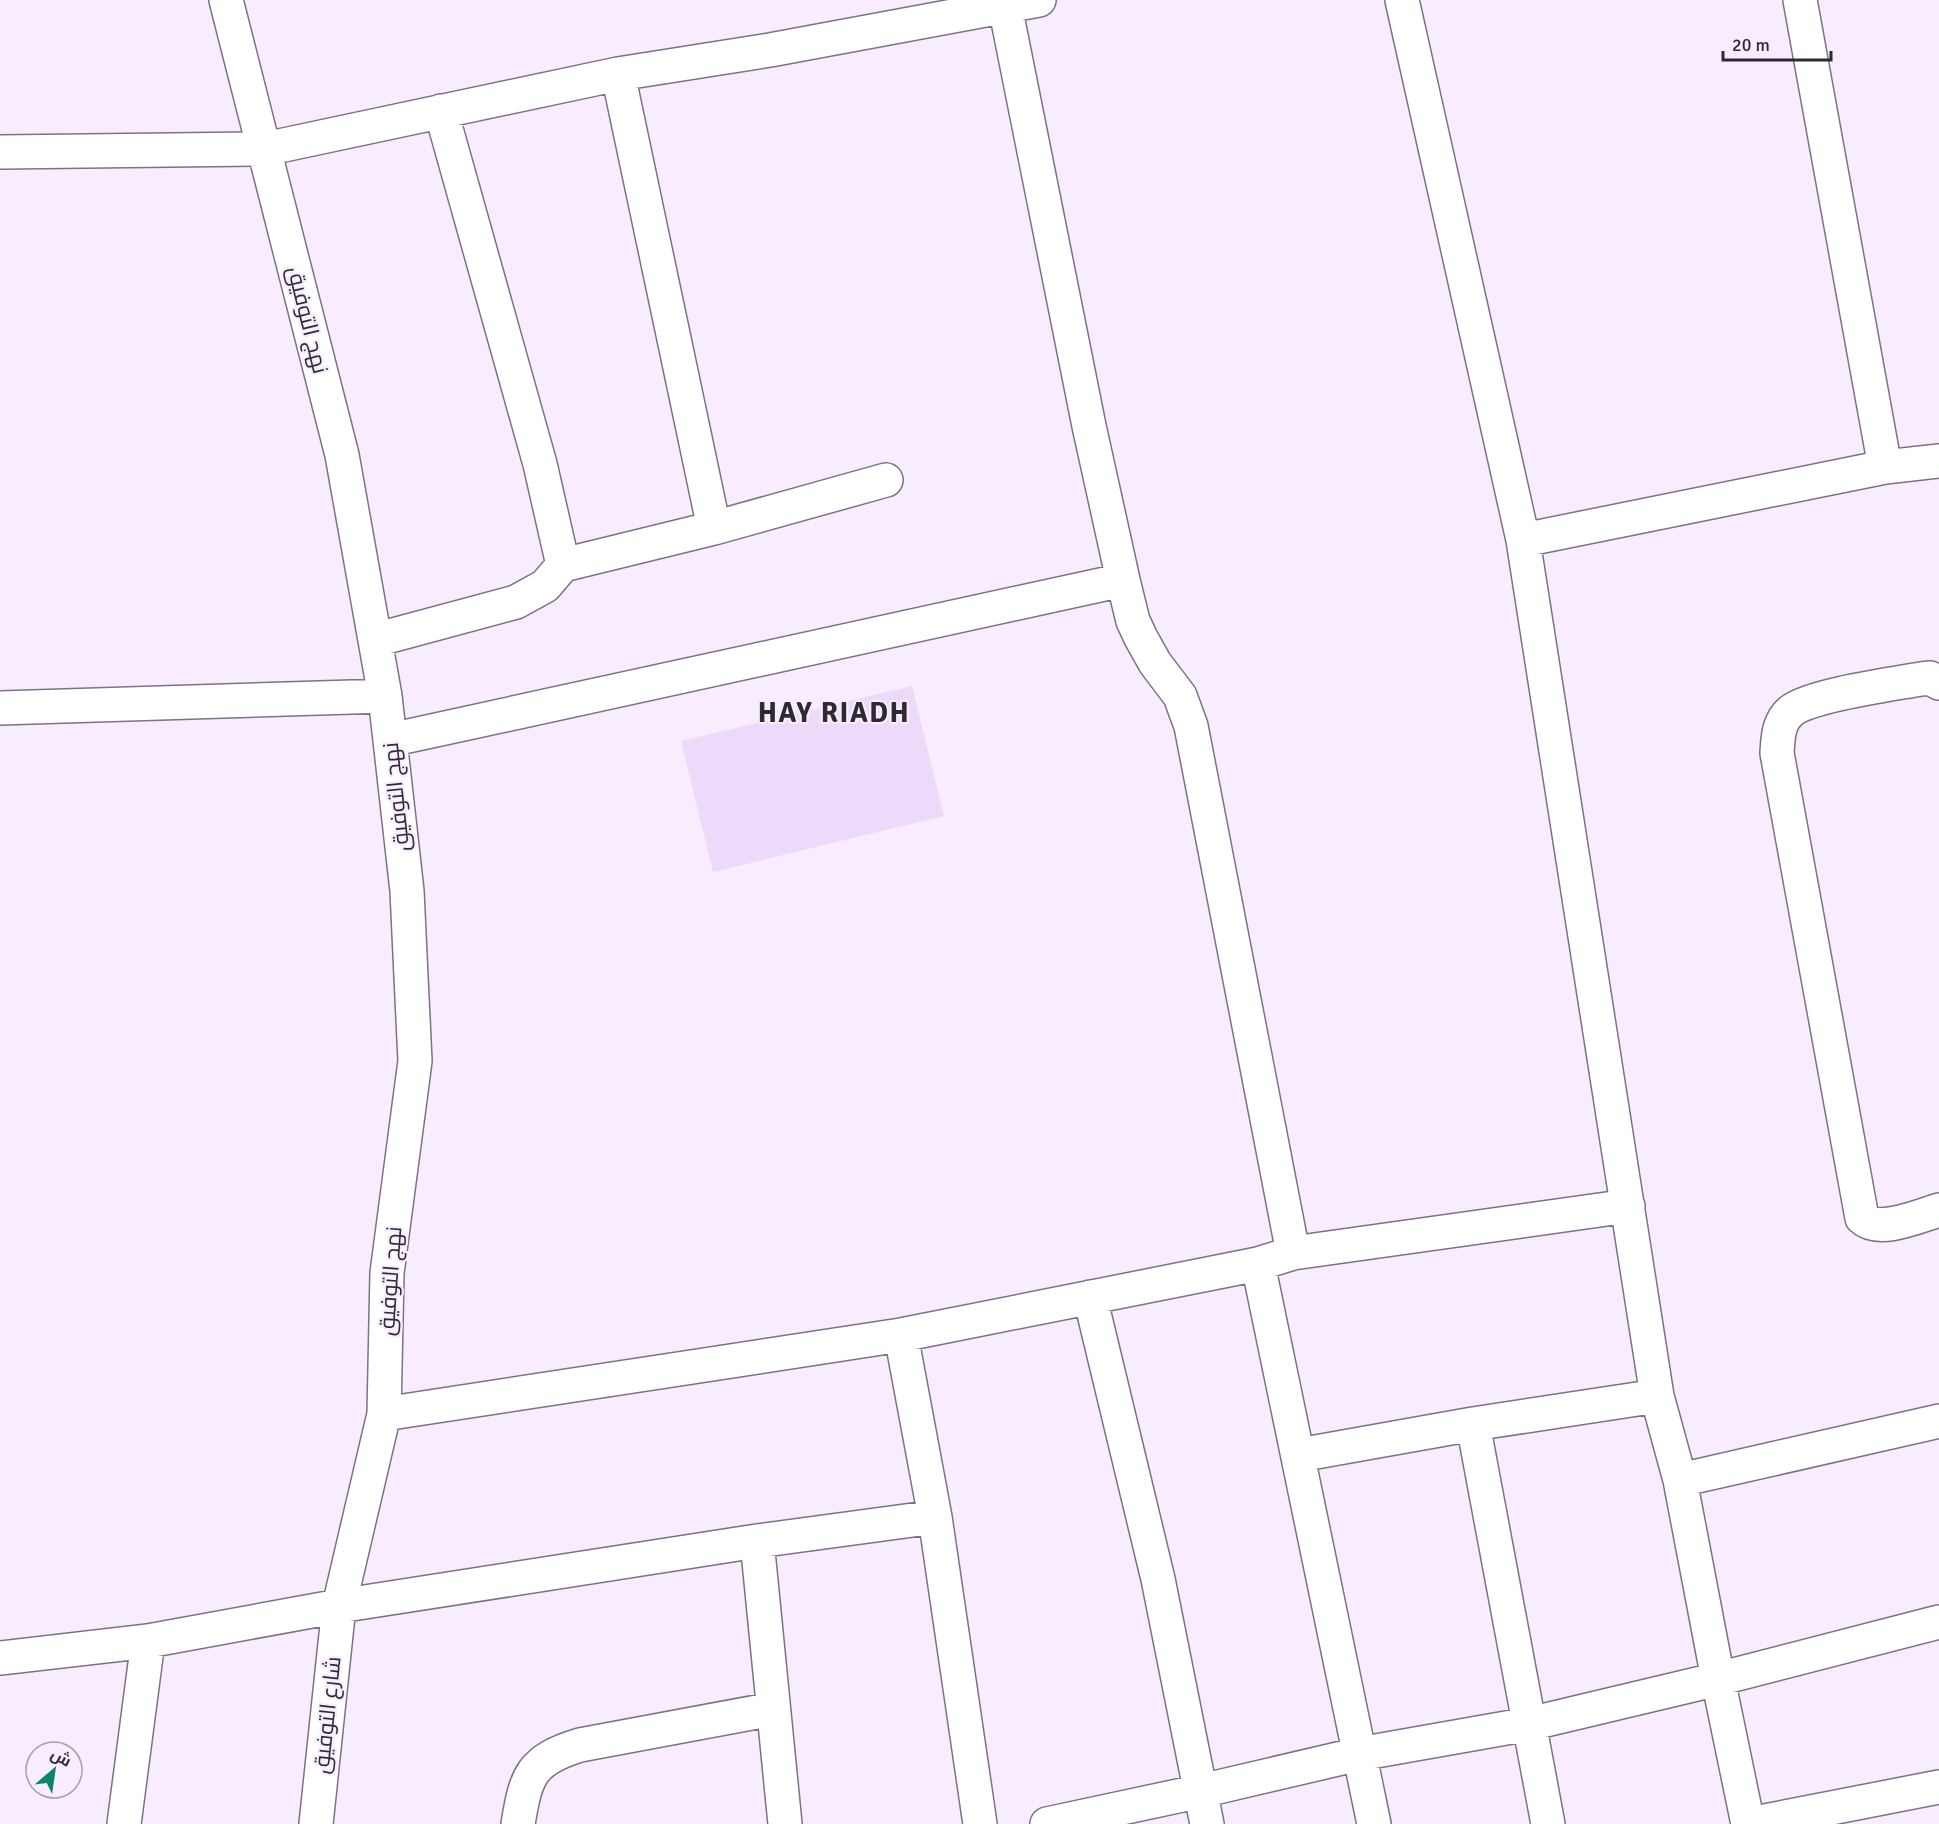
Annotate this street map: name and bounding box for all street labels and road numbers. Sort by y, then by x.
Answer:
street label: نهج التوفيق [281,264,334,377]
street label: نهج التوفيق [377,741,416,853]
street label: نهج التوفيق [373,1225,408,1337]
street label: شارع التوفيق [307,1655,348,1775]

